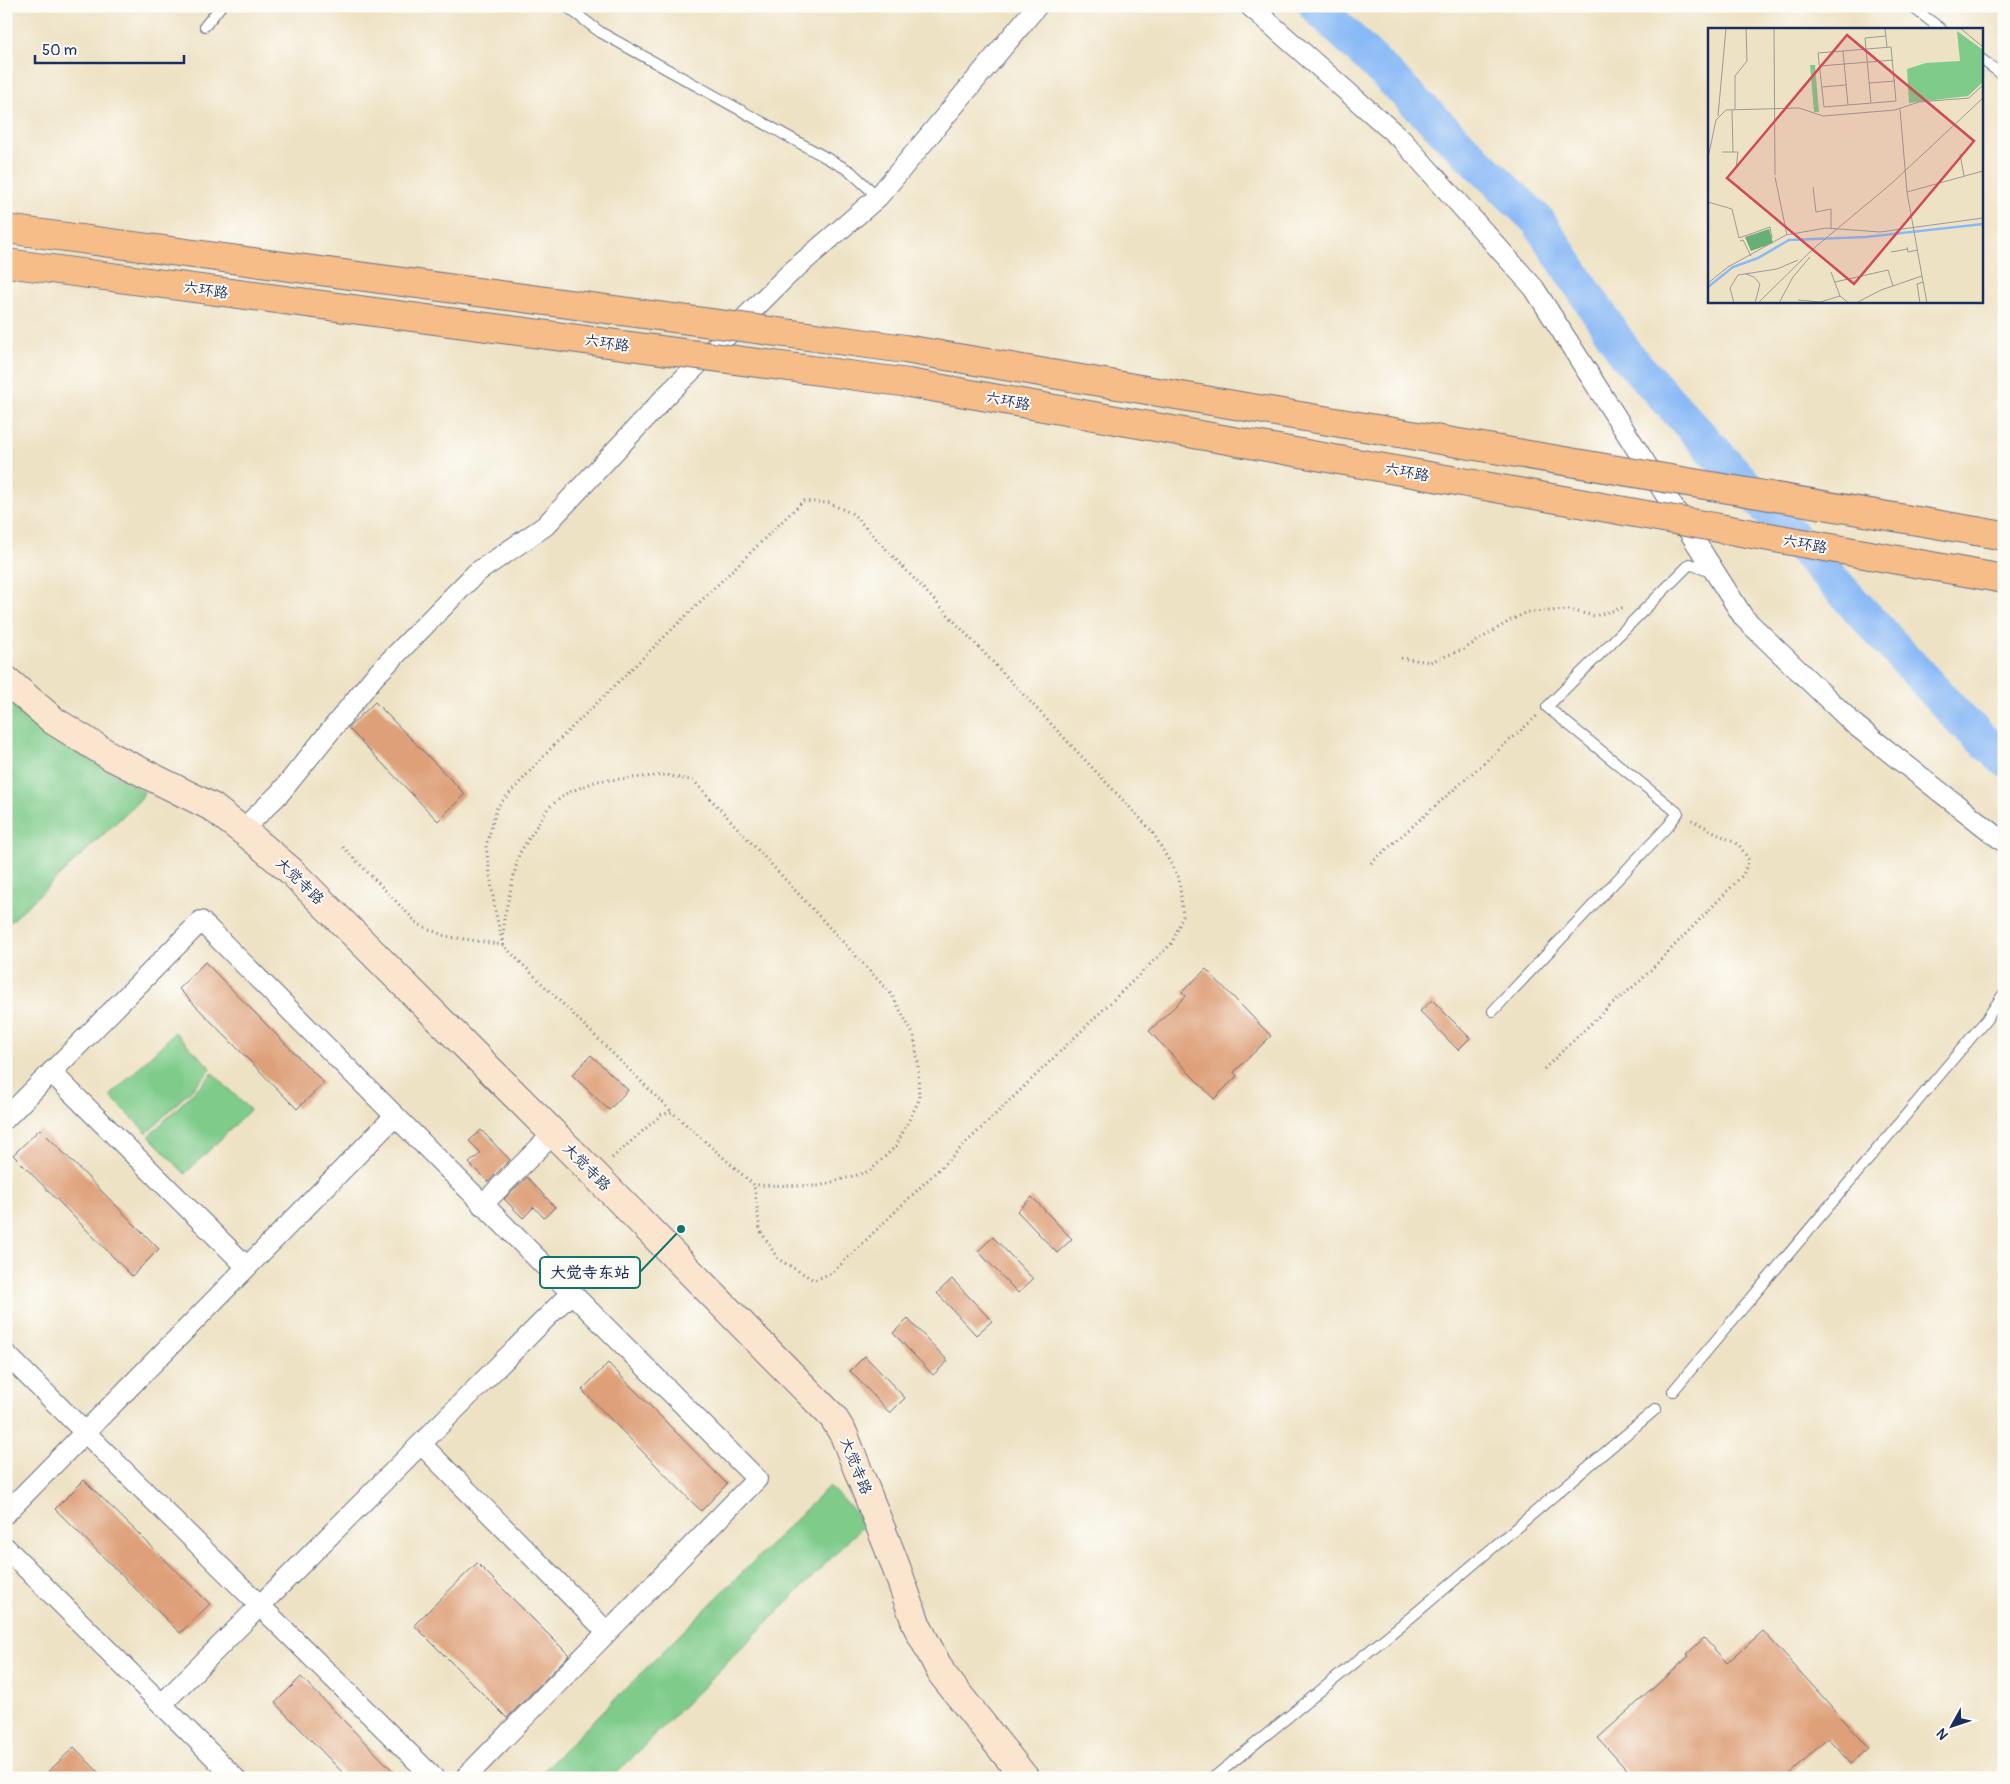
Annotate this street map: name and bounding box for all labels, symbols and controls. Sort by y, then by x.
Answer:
inset map [1708,28,1982,302]
scale bar [35,32,184,64]
text: 50 m [42,41,77,60]
street label: 六环路 [182,278,230,303]
street label: 六环路 [583,331,631,356]
street label: 六环路 [984,388,1032,415]
street label: 六环路 [1383,459,1431,486]
street label: 六环路 [1781,531,1829,558]
street label: 大觉寺路 [271,854,328,909]
street label: 大觉寺路 [559,1139,615,1195]
callout: 大觉寺东站 [540,1257,640,1288]
text: 大觉寺东站 [550,1263,630,1283]
street label: 大觉寺路 [835,1435,876,1498]
north arrow [1928,1702,1978,1752]
text: N [1933,1725,1952,1743]

